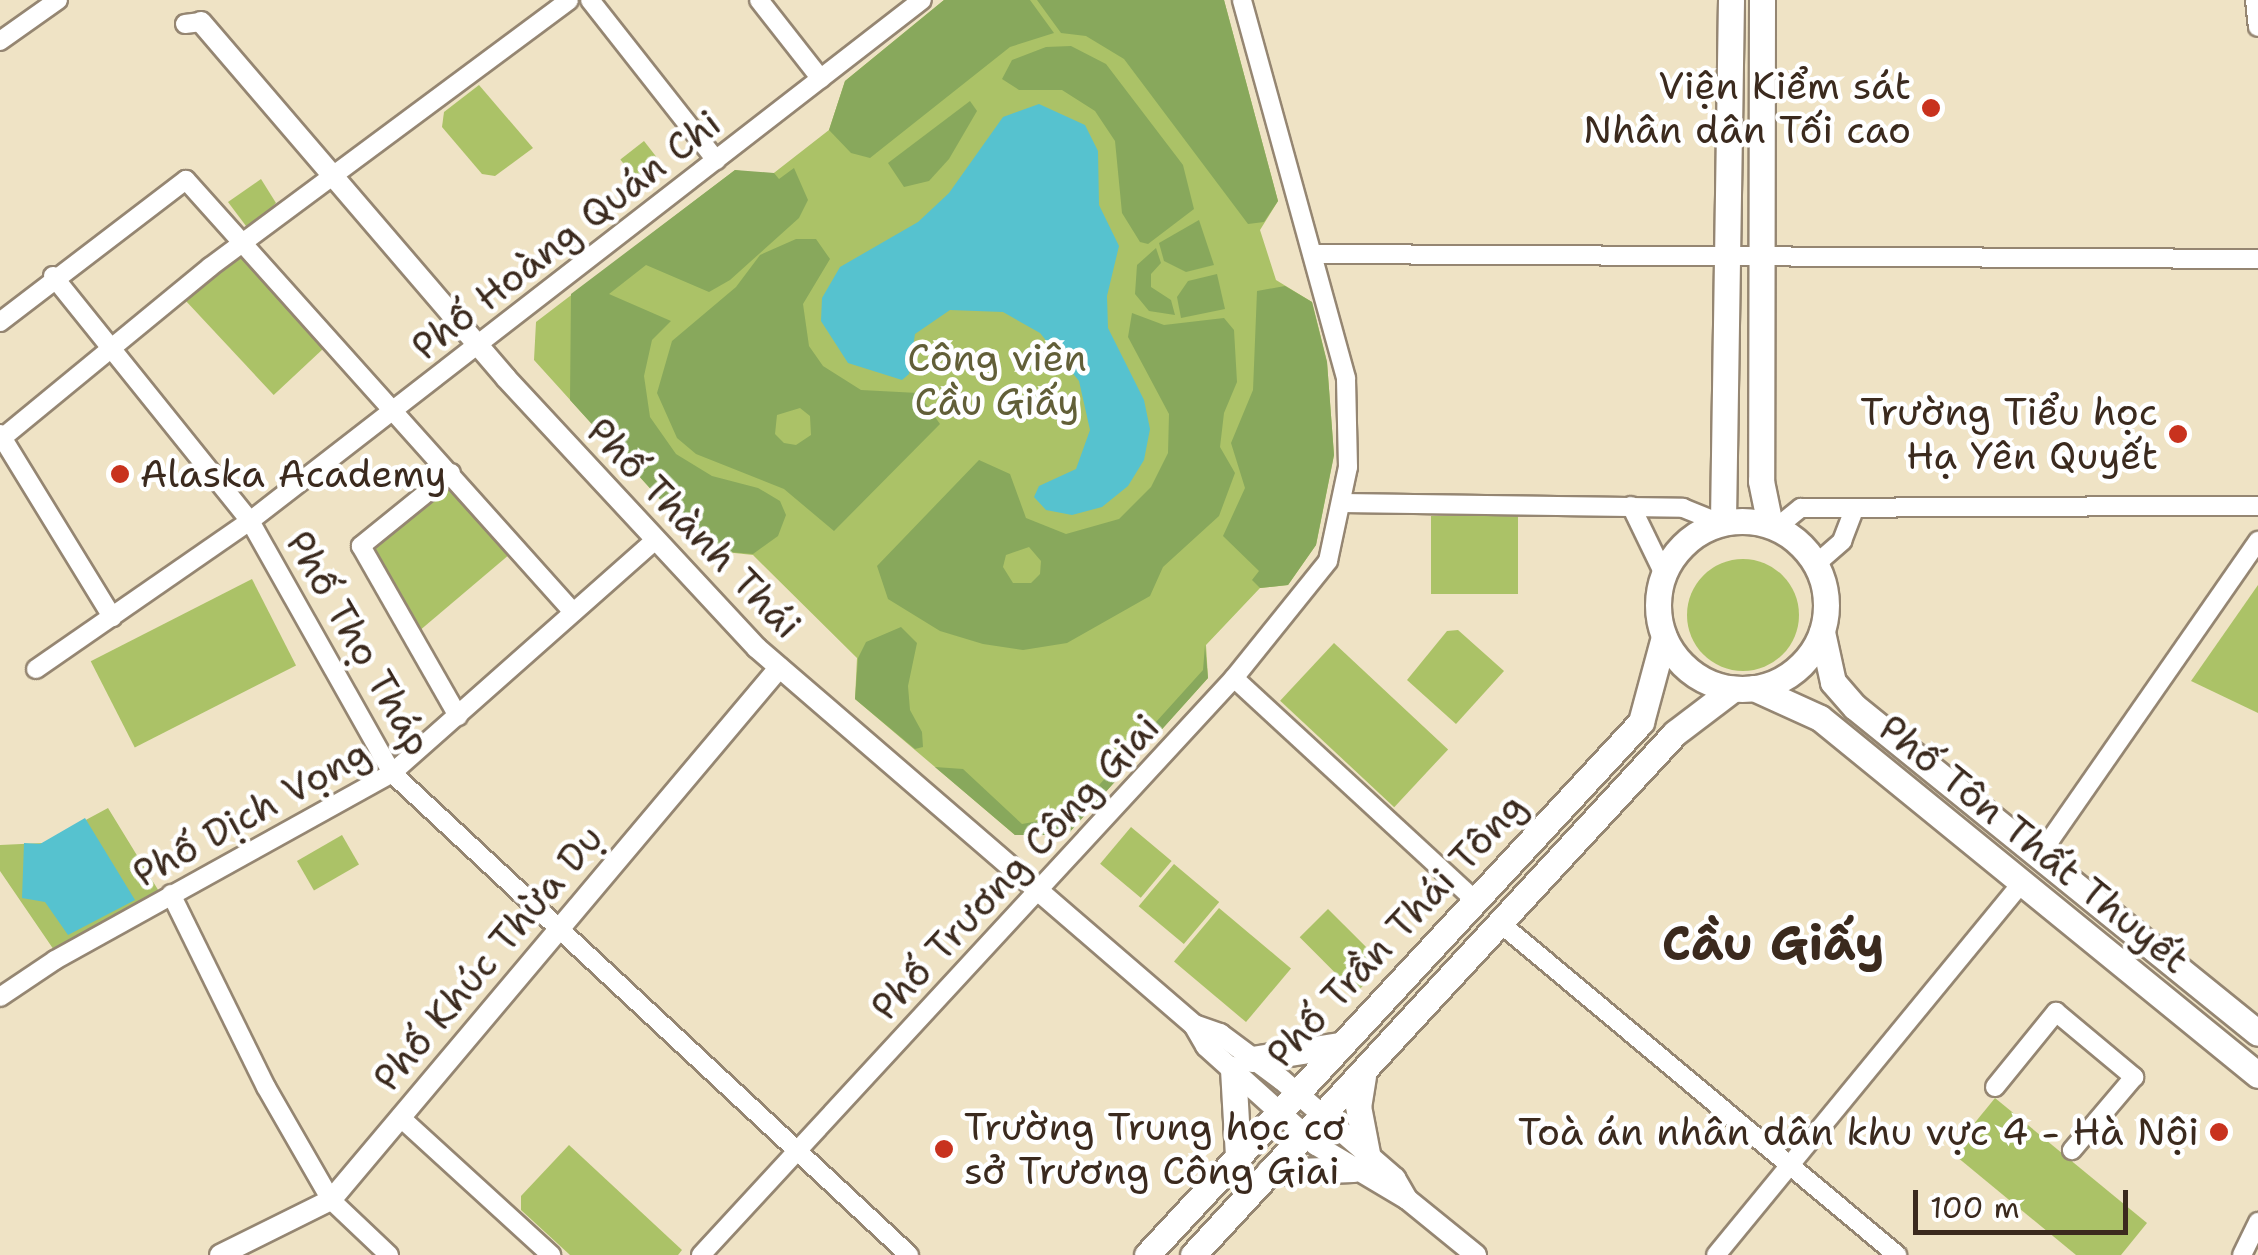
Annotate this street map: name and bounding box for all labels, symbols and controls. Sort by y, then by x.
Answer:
place label: Viện Kiểm sát Nhân dân Tối cao [1583,63,1911,152]
marker: Viện Kiểm sát Nhân dân Tối cao [1920,97,1942,119]
street label: Phố Hoàng Quán Chi [403,100,729,370]
park label: Công viên Cầu Giấy [907,335,1087,424]
place label: Trường Tiểu học Hạ Yên Quyết [1860,389,2158,478]
street label: Phố Thành Thái [577,408,811,648]
marker: Trường Tiểu học Hạ Yên Quyết [2167,423,2189,445]
place label: Alaska Academy [140,451,447,497]
marker: Alaska Academy [109,463,131,485]
street label: Phố Thọ Tháp [276,523,442,763]
street label: Phố Trương Công Giai [861,705,1169,1029]
street label: Phố Tôn Thất Thuyết [1870,705,2198,983]
street label: Phố Dịch Vọng [125,729,377,897]
street label: Phố Trần Thái Tông [1257,783,1535,1077]
street label: Phố Khúc Thừa Dụ [364,816,612,1100]
district label: Cầu Giấy [1662,915,1884,973]
place label: Trường Trung học cơ sở Trương Công Giai [964,1104,1345,1194]
place label: Toà án nhân dân khu vực 4 - Hà Nội [1518,1109,2199,1155]
marker: Toà án nhân dân khu vực 4 - Hà Nội [2208,1121,2230,1143]
marker: Trường Trung học cơ sở Trương Công Giai [933,1138,955,1160]
scale bar [1918,1170,2133,1232]
text: 100 m [1930,1187,2020,1228]

